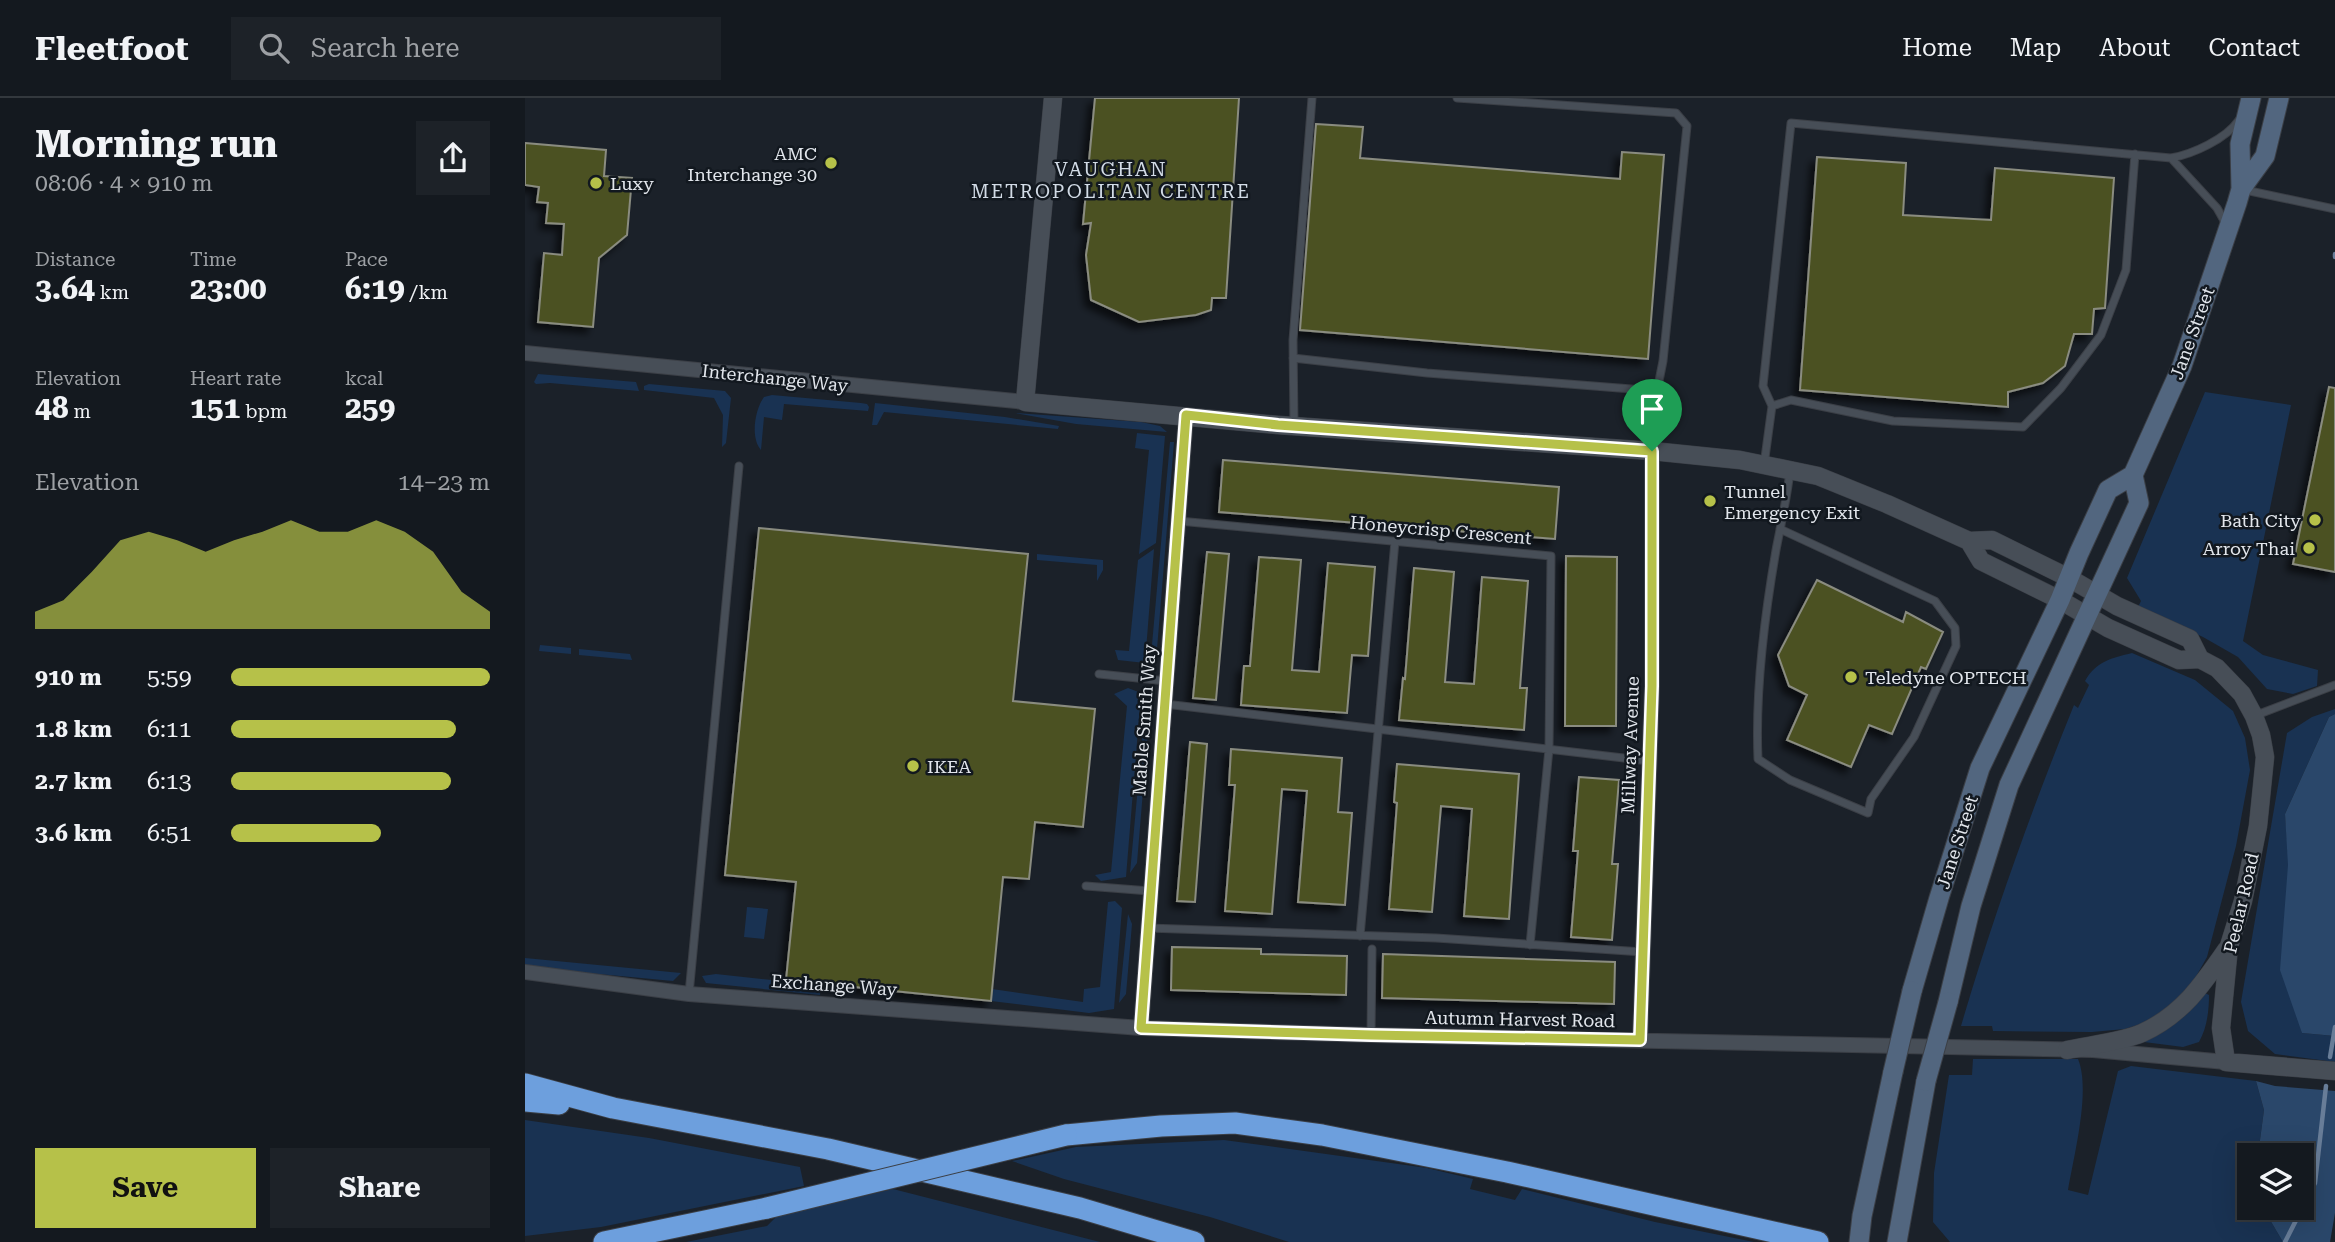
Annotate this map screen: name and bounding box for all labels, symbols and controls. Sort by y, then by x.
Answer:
search box [231,17,721,80]
text: Fleetfoot [35,29,189,68]
icon: search [255,29,293,67]
text: Search here [311,33,460,63]
text: Home [1902,34,1972,62]
text: Map [2010,34,2061,62]
text: About [2099,34,2170,62]
text: Contact [2208,34,2300,62]
button: share [416,121,490,195]
text: Morning run [35,122,278,166]
place label: AMC Interchange 30 [688,143,817,185]
marker: AMC Interchange 30 [823,155,839,171]
district label: VAUGHAN METROPOLITAN CENTRE [971,158,1251,203]
text: 08:06 · 4 × 910 m [35,170,213,197]
place label: Luxy [610,173,654,194]
marker: Luxy [588,175,604,191]
text: Distance [35,248,115,271]
text: Time [190,248,237,271]
text: Pace [345,248,388,271]
text: 3.64 [35,271,95,306]
text: 23:00 [190,271,267,306]
text: 6:19 [345,271,405,306]
text: km [95,281,129,304]
text: /km [405,281,448,304]
street label: Jane Street [2166,284,2219,382]
street label: Interchange Way [701,360,849,396]
text: Elevation [35,367,121,390]
text: Heart rate [190,367,281,390]
text: kcal [345,367,383,390]
pin [1622,379,1682,451]
text: 48 [35,390,69,425]
text: 151 [190,390,240,425]
text: 259 [345,390,395,425]
icon: arrive [1633,390,1671,428]
text: m [69,400,91,423]
text: bpm [240,400,287,423]
text: Elevation [35,469,139,496]
text: 14–23 m [398,469,490,496]
place label: Tunnel Emergency Exit [1724,481,1860,523]
marker: Tunnel Emergency Exit [1702,493,1718,509]
place label: Bath City [2220,510,2301,531]
street label: Honeycrisp Crescent [1349,512,1533,548]
marker: Bath City [2307,512,2323,528]
place label: Arroy Thai [2203,538,2295,559]
marker: Arroy Thai [2301,540,2317,556]
street label: Mable Smith Way [1128,643,1160,797]
text: 910 m [35,664,102,691]
text: 5:59 [147,664,192,691]
place label: Teledyne OPTECH [1865,667,2027,688]
marker: Teledyne OPTECH [1843,669,1859,685]
street label: Millway Avenue [1617,676,1643,814]
text: 1.8 km [35,716,112,743]
text: 6:11 [147,716,192,743]
place label: IKEA [927,756,971,777]
marker: IKEA [905,758,921,774]
text: 2.7 km [35,768,112,795]
text: 6:13 [147,768,192,795]
street label: Jane Street [1932,792,1982,891]
text: 3.6 km [35,820,112,847]
text: 6:51 [147,820,192,847]
street label: Peelar Road [2219,850,2263,955]
street label: Exchange Way [770,970,898,1000]
street label: Autumn Harvest Road [1425,1007,1616,1031]
map controls [2237,1143,2314,1220]
button: layers [2237,1143,2314,1220]
button: Save [35,1148,256,1228]
button: Share [270,1148,490,1228]

